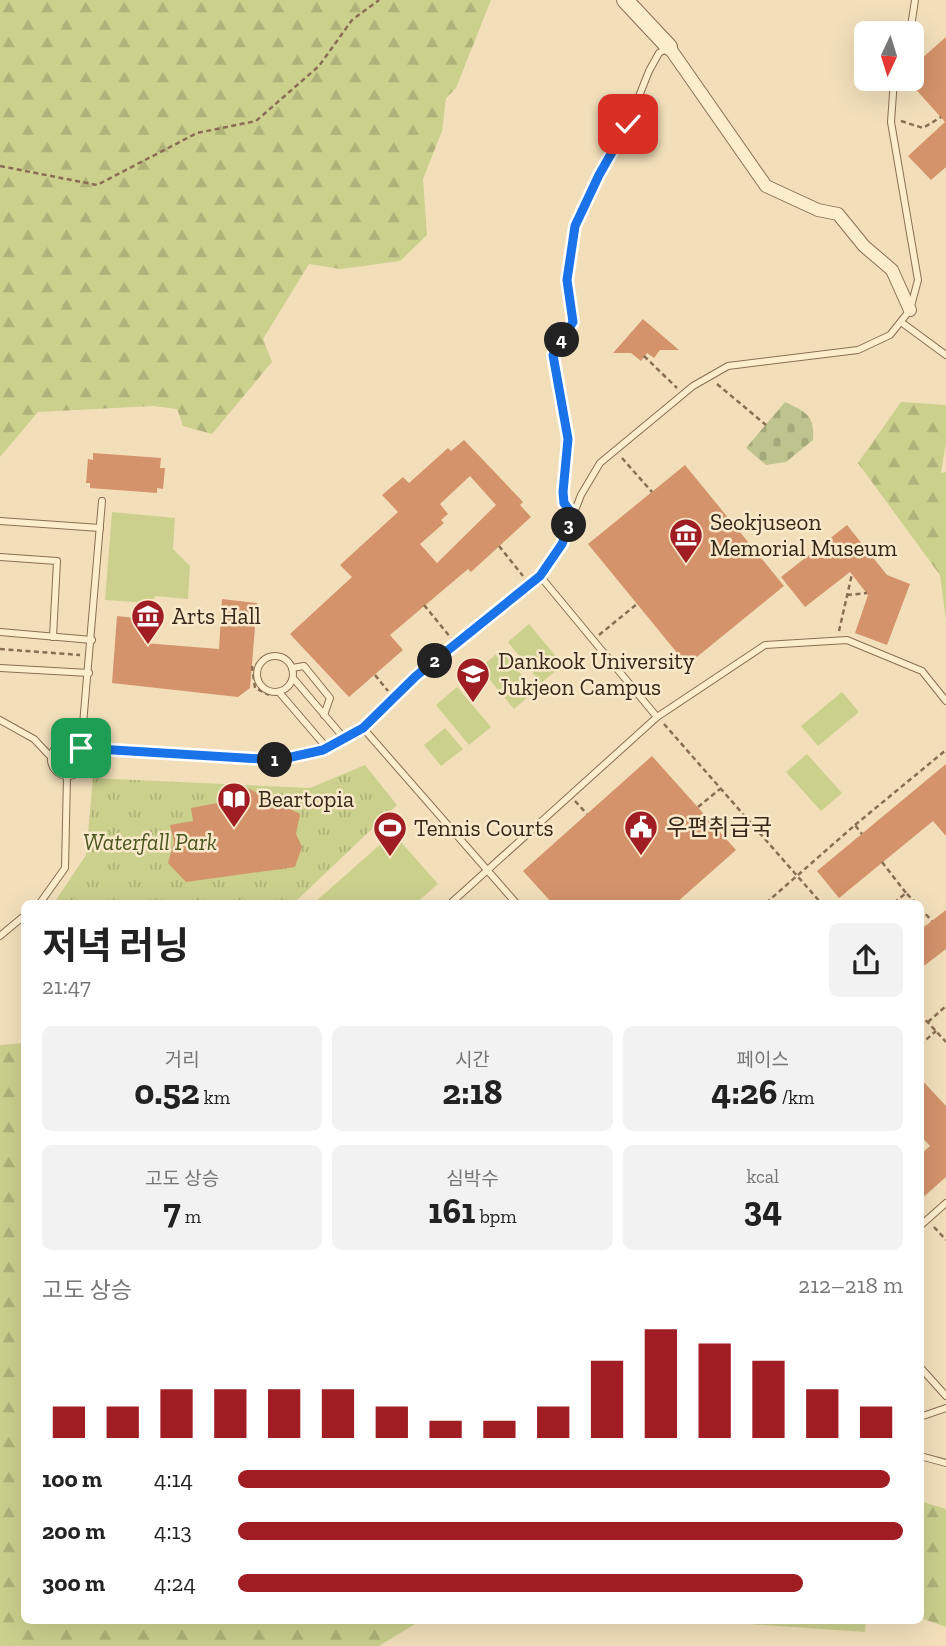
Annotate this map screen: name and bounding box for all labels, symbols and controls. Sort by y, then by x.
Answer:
north arrow [854,21,924,91]
map controls [854,21,924,91]
pin [598,94,658,154]
icon: check [609,105,647,143]
pin: 4 [544,322,580,358]
text: 4 [556,328,567,351]
pin: 3 [552,508,586,542]
place label: Seokjuseon Memorial Museum [710,508,897,562]
text: 3 [563,513,574,536]
museum icon: Seokjuseon Memorial Museum [667,516,705,565]
museum icon: Arts Hall [129,597,167,646]
place label: Arts Hall [172,602,261,630]
pin: 2 [418,644,452,678]
place label: Dankook University Jukjeon Campus [498,647,695,701]
text: 2 [429,649,440,672]
school or university icon: Dankook University Jukjeon Campus [454,655,492,704]
pin [51,718,111,778]
icon: arrive [62,729,100,767]
pin: 1 [258,742,292,778]
text: 1 [271,748,278,771]
library icon: Beartopia [215,780,253,829]
place label: Beartopia [258,785,354,813]
public building icon: 우편취급국 [622,808,660,857]
sports icon: Tennis Courts [371,809,409,858]
place label: 우편취급국 [666,813,772,841]
place label: Tennis Courts [414,814,554,842]
park label: Waterfall Park [83,828,217,856]
text: 저녁 러닝 [42,923,189,969]
button: share [829,923,903,997]
text: 21:47 [42,972,91,1000]
text: 거리 [165,1048,200,1071]
text: 시간 [455,1048,490,1071]
text: 페이스 [737,1048,789,1071]
text: 0.52 [134,1071,199,1113]
text: 2:18 [442,1071,503,1113]
text: 4:26 [711,1071,777,1113]
text: km [199,1086,230,1109]
text: /km [777,1086,814,1109]
text: kcal [747,1165,779,1188]
text: 고도 상승 [145,1167,219,1190]
text: 심박수 [446,1167,499,1190]
text: 34 [744,1188,782,1230]
text: 7 [163,1190,180,1232]
text: 161 [428,1190,475,1232]
text: m [180,1205,201,1228]
text: bpm [475,1205,517,1228]
text: 212–218 m [798,1271,903,1299]
text: 고도 상승 [42,1276,132,1304]
text: 100 m [42,1465,102,1493]
text: 4:14 [154,1465,193,1493]
text: 200 m [42,1517,105,1545]
text: 4:13 [154,1517,192,1545]
text: 300 m [42,1569,105,1597]
text: 4:24 [154,1569,196,1597]

